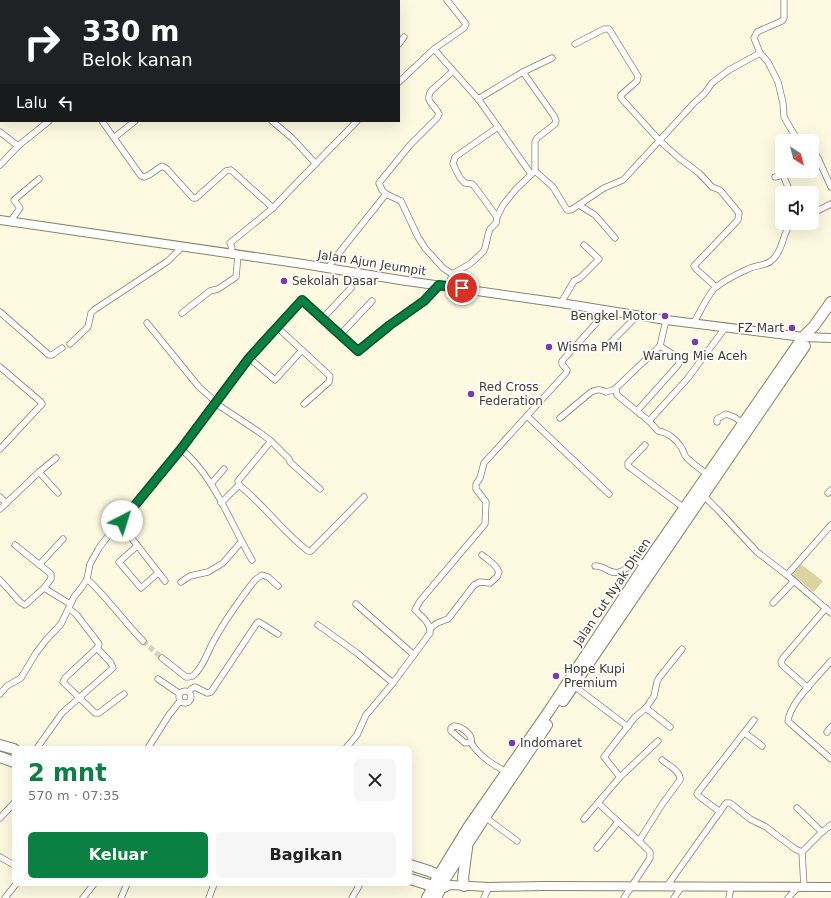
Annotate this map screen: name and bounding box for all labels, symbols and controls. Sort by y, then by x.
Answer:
text: 330 m [82,15,179,48]
icon: right [16,16,68,68]
text: Belok kanan [82,49,193,70]
icon: left [55,92,77,114]
text: Lalu [16,94,47,112]
north arrow [775,134,819,178]
map controls [775,134,819,230]
button: sound [775,186,819,230]
street label: Jalan Ajun Jeumpit [316,247,427,279]
pin [445,271,479,305]
place label: Sekolah Dasar [292,274,378,288]
marker: Sekolah Dasar [279,276,289,286]
icon: arrive [451,277,473,299]
place label: Bengkel Motor [570,309,657,323]
marker: Bengkel Motor [660,311,670,321]
place label: FZ Mart [738,321,784,335]
marker: FZ Mart [787,323,797,333]
marker: Warung Mie Aceh [690,337,700,347]
place label: Wisma PMI [557,340,622,354]
marker: Wisma PMI [544,342,554,352]
place label: Warung Mie Aceh [643,349,747,363]
place label: Red Cross Federation [479,380,543,408]
marker: Red Cross Federation [466,389,476,399]
position arrow [101,500,143,542]
street label: Jalan Cut Nyak Dhien [570,535,653,649]
place label: Hope Kupi Premium [564,662,625,690]
marker: Hope Kupi Premium [551,671,561,681]
place label: Indomaret [520,736,582,750]
marker: Indomaret [507,738,517,748]
text: 2 mnt [28,759,107,787]
button: close [354,759,396,801]
text: 570 m · 07:35 [28,788,119,803]
button: Keluar [28,832,208,878]
button: Bagikan [216,832,396,878]

